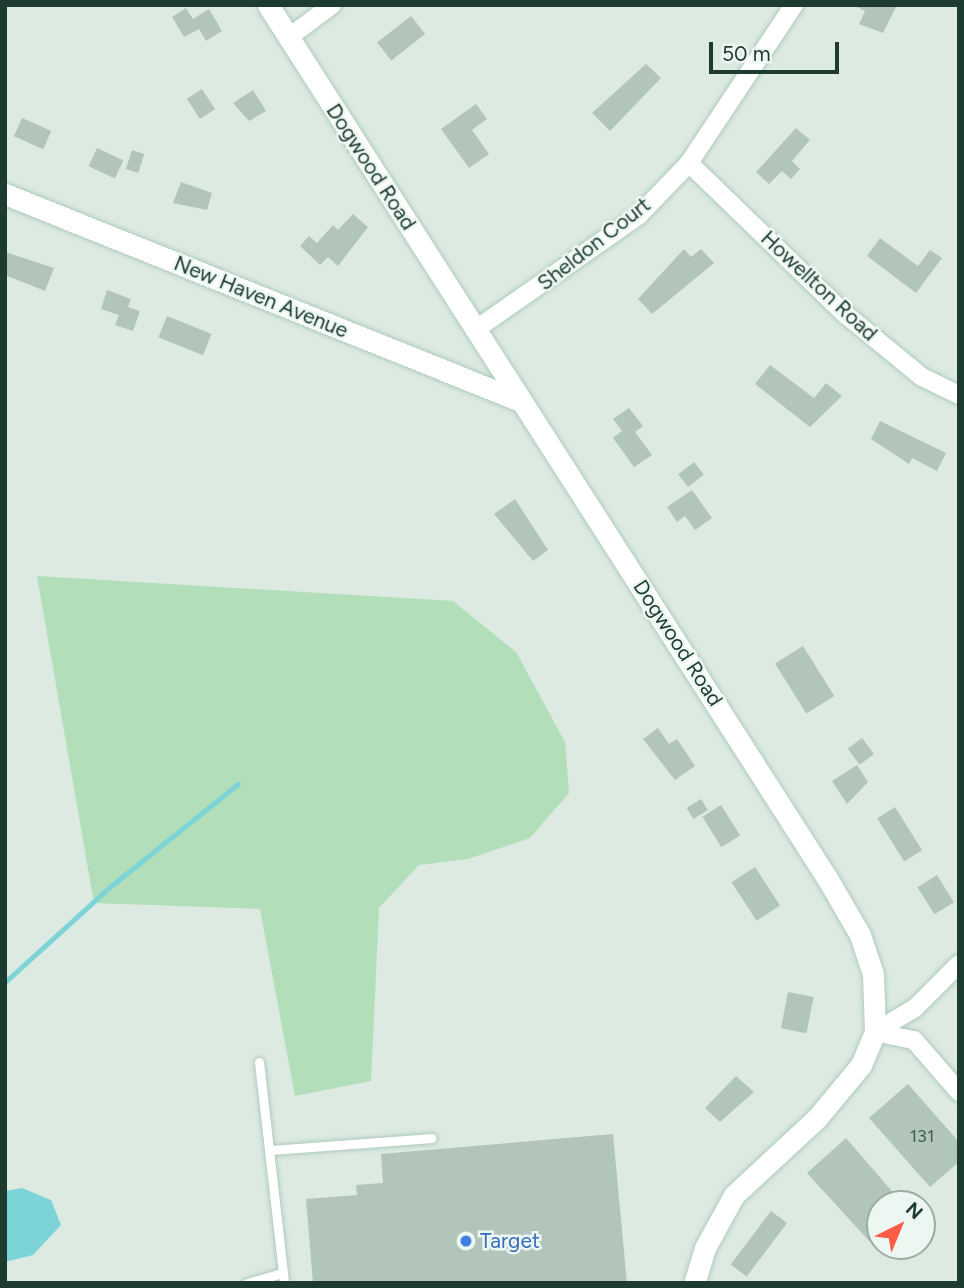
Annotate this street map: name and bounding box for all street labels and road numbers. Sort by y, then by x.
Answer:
street label: Dogwood Road [321,99,421,235]
street label: Sheldon Court [533,192,655,296]
street label: Howellton Road [756,226,882,346]
street label: New Haven Avenue [170,251,352,343]
street label: Dogwood Road [628,575,728,711]

